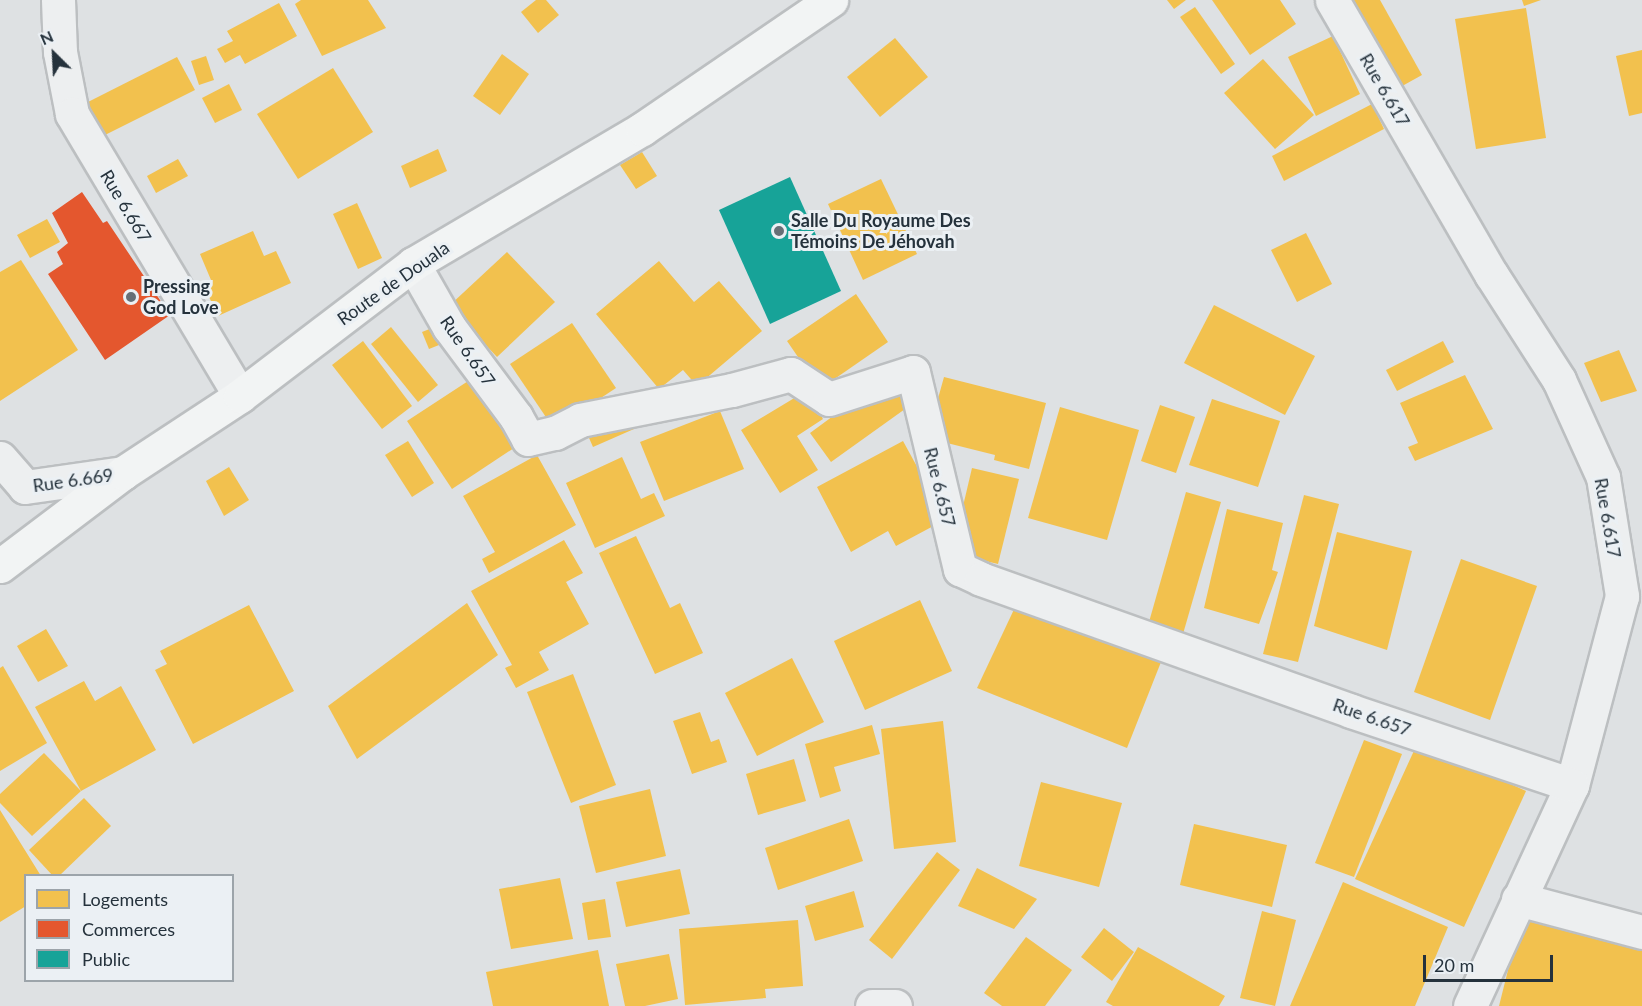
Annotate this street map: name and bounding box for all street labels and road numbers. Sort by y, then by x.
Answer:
street label: Rue 6.617 [1355,49,1415,131]
street label: Rue 6.667 [96,166,156,246]
street label: Route de Douala [333,236,453,330]
street label: Rue 6.657 [436,312,500,390]
street label: Rue 6.657 [920,445,960,529]
street label: Rue 6.669 [31,464,115,496]
street label: Rue 6.617 [1590,476,1626,560]
street label: Rue 6.657 [1330,694,1414,740]

